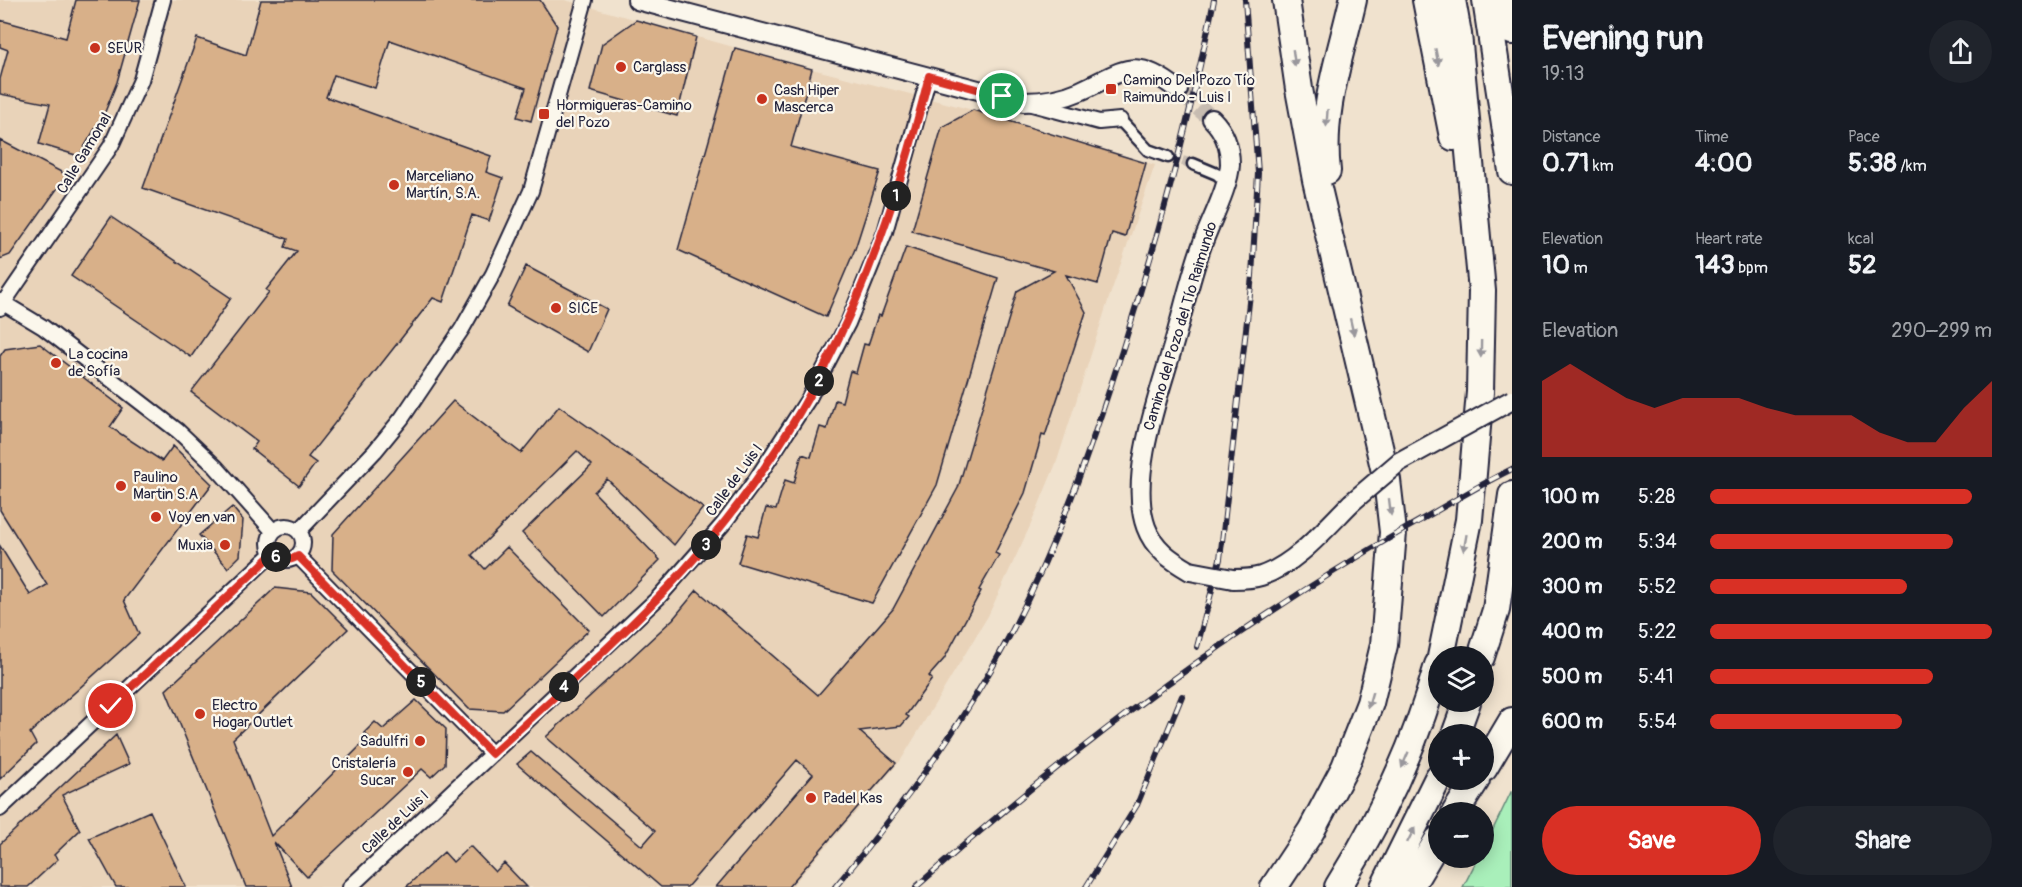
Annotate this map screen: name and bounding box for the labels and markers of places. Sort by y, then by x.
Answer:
place label: SEUR [107,39,142,58]
marker: SEUR [88,41,102,55]
place label: Carglass [633,58,686,77]
marker: Carglass [614,60,628,74]
pin [976,70,1027,121]
place label: Camino Del Pozo Tío Raimundo - Luis I [1123,71,1255,107]
place label: Cash Hiper Mascerca [774,81,840,117]
marker: Camino Del Pozo Tío Raimundo - Luis I [1104,82,1118,96]
marker: Cash Hiper Mascerca [755,92,769,106]
place label: Hormigueras-Camino del Pozo [556,96,692,132]
marker: Hormigueras-Camino del Pozo [537,107,551,121]
place label: Marceliano Martín, S.A. [406,167,480,203]
marker: Marceliano Martín, S.A. [387,178,401,192]
pin: 1 [881,181,911,211]
place label: SICE [568,299,598,318]
marker: SICE [549,301,563,315]
place label: La cocina de Sofía [68,345,128,381]
marker: La cocina de Sofía [49,356,63,370]
pin: 2 [804,366,834,396]
place label: Paulino Martin S.A [133,468,198,504]
marker: Paulino Martin S.A [114,479,128,493]
place label: Voy en van [168,508,235,527]
marker: Voy en van [149,510,163,524]
pin: 3 [691,530,721,560]
place label: Muxia [178,536,213,555]
marker: Muxia [218,538,232,552]
pin: 6 [261,542,291,572]
pin: 5 [406,667,436,697]
pin: 4 [549,672,579,702]
pin [85,680,136,731]
place label: Electro Hogar Outlet [212,696,294,732]
marker: Electro Hogar Outlet [193,707,207,721]
place label: Sadulfri [360,732,408,751]
marker: Sadulfri [413,734,427,748]
place label: Cristalería Sucar [331,754,397,790]
marker: Cristalería Sucar [401,765,415,779]
place label: Padel Kas [823,789,882,808]
marker: Padel Kas [804,791,818,805]

